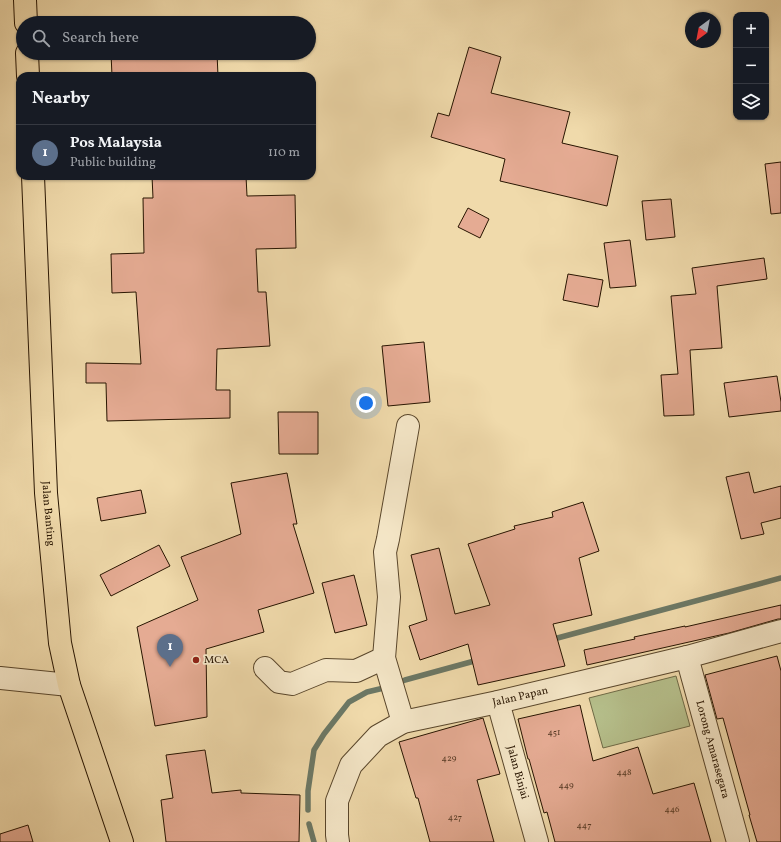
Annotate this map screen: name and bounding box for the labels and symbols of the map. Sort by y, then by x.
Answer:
north arrow [685,12,721,48]
your location [356,393,376,413]
street label: Jalan Banting [38,481,58,547]
pin: 1 [157,634,183,667]
place label: MCA [204,653,229,668]
marker: MCA [191,655,201,665]
street label: Jalan Papan [491,683,550,710]
street label: Lorong Amarasegara [692,699,733,801]
house number: 451 [548,726,560,739]
street label: Jalan Binjai [503,744,532,801]
house number: 429 [442,752,457,765]
house number: 448 [616,766,632,779]
house number: 449 [558,779,574,792]
house number: 446 [664,803,680,816]
house number: 427 [448,811,462,824]
house number: 447 [576,819,592,832]

